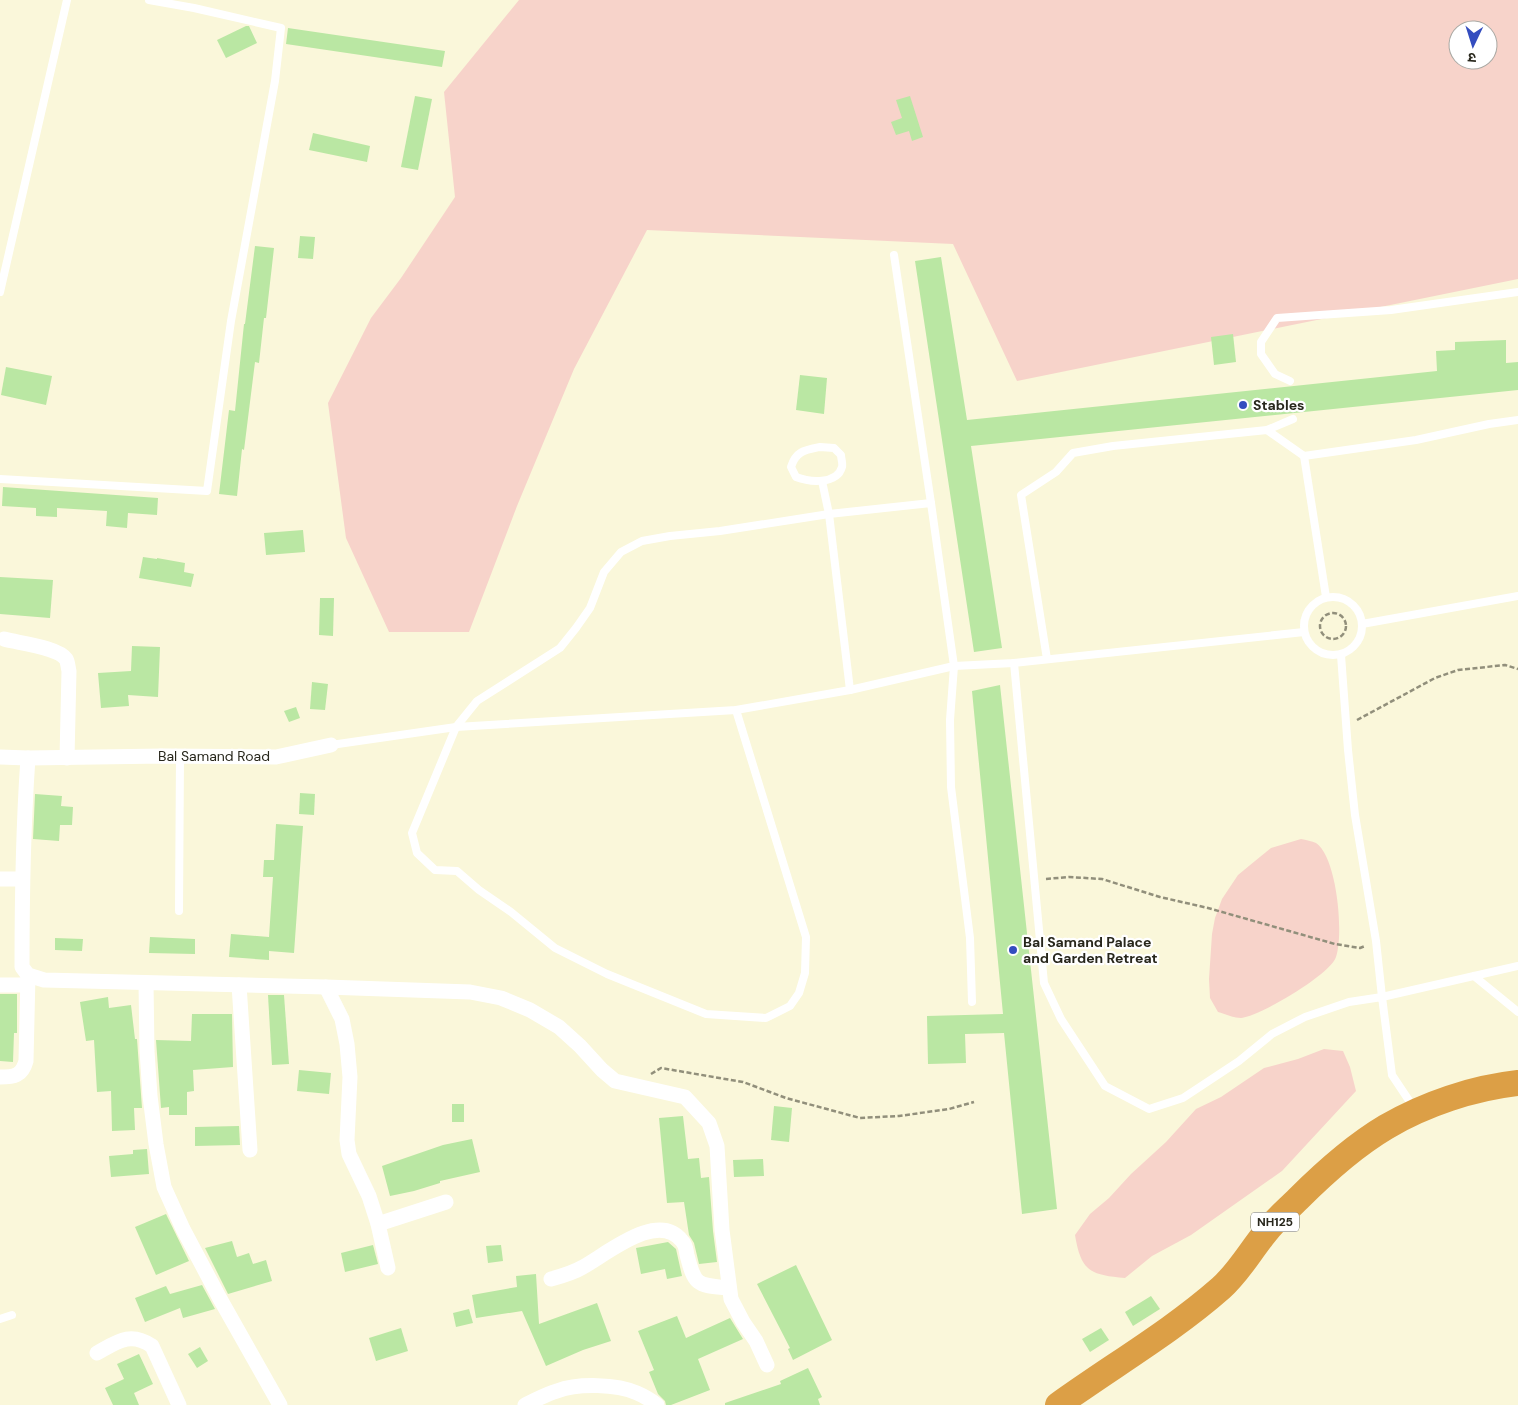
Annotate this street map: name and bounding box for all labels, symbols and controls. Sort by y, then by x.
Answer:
north arrow [1448,20,1498,70]
text: उ [1467,49,1477,67]
place label: Stables [1253,396,1305,414]
marker: Stables [1237,399,1249,411]
street label: Bal Samand Road [158,747,270,765]
place label: Bal Samand Palace and Garden Retreat [1023,933,1158,967]
marker: Bal Samand Palace and Garden Retreat [1007,944,1019,956]
road number: NH125 [1251,1212,1299,1232]

